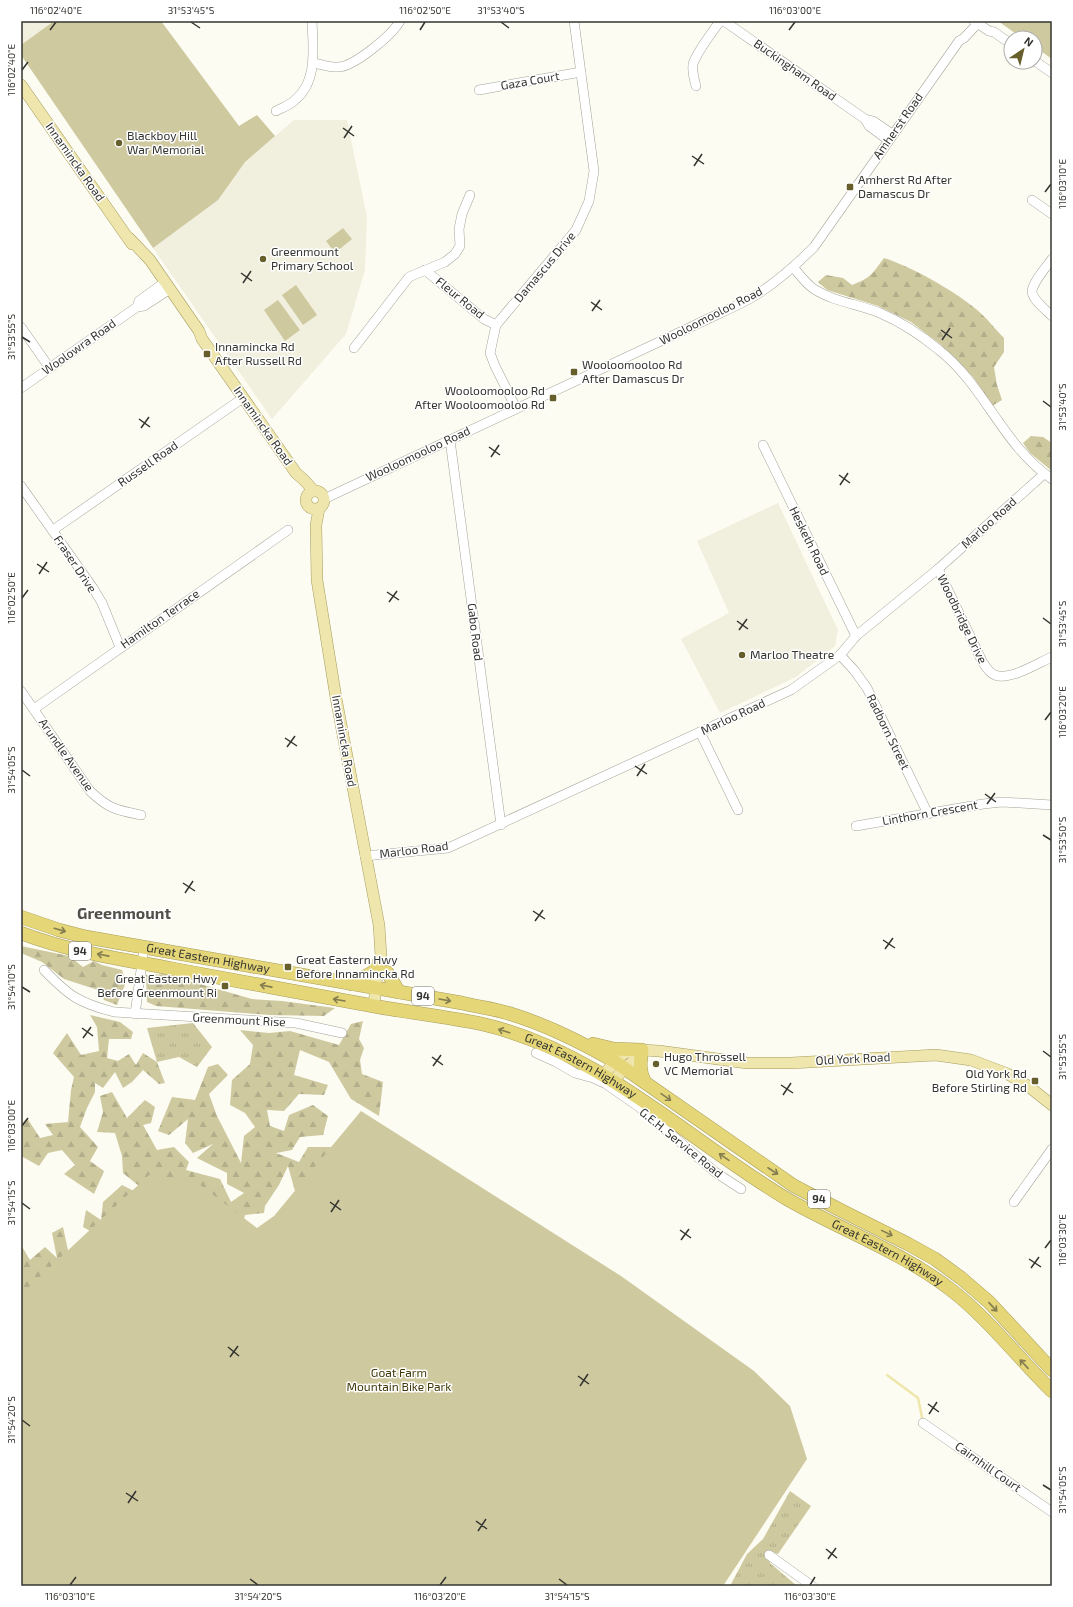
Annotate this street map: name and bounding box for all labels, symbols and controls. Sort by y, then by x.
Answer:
text: 116°02'40"E [30,4,82,16]
text: 31°53'45"S [168,4,215,16]
text: 116°02'50"E [399,4,451,16]
text: 31°53'40"S [477,4,525,16]
text: 116°03'00"E [769,4,821,16]
north arrow [1003,30,1043,70]
text: N [1022,34,1036,49]
street label: Buckingham Road [752,36,839,103]
text: 116°02'40"E [5,44,17,96]
street label: Gaza Court [499,68,561,92]
street label: Amherst Road [869,90,925,161]
street label: Innamincka Road [43,119,108,204]
place label: Blackboy Hill War Memorial [127,128,205,156]
marker: Blackboy Hill War Memorial [114,138,124,148]
text: 116°03'10"E [1056,159,1068,209]
place label: Amherst Rd After Damascus Dr [858,172,952,200]
marker: Amherst Rd After Damascus Dr [845,182,855,192]
street label: Damascus Drive [511,228,578,304]
place label: Greenmount Primary School [271,244,354,272]
marker: Greenmount Primary School [258,254,268,264]
street label: Fleur Road [434,273,488,321]
street label: Wooloomooloo Road [657,283,764,347]
text: 31°53'55"S [5,314,17,360]
street label: Woolowra Road [39,316,118,377]
place label: Innamincka Rd After Russell Rd [215,339,302,367]
marker: Innamincka Rd After Russell Rd [202,349,212,359]
place label: Wooloomooloo Rd After Damascus Dr [582,357,684,385]
marker: Wooloomooloo Rd After Damascus Dr [569,367,579,377]
street label: Innamincka Road [231,383,296,468]
place label: Wooloomooloo Rd After Wooloomooloo Rd [415,383,545,411]
text: 31°53'40"S [1056,383,1068,431]
marker: Wooloomooloo Rd After Wooloomooloo Rd [548,393,558,403]
street label: Wooloomooloo Road [363,423,472,483]
street label: Russell Road [115,437,180,489]
street label: Marloo Road [958,494,1019,551]
street label: Hesketh Road [787,504,833,577]
street label: Fraser Drive [52,532,100,595]
text: 116°02'50"E [5,572,17,624]
street label: Woodbridge Drive [935,572,991,665]
street label: Hamilton Terrace [117,586,201,651]
text: 31°53'45"S [1056,600,1068,647]
street label: Gabo Road [466,602,486,662]
place label: Marloo Theatre [750,647,834,661]
marker: Marloo Theatre [737,650,747,660]
text: 116°03'20"E [1056,686,1068,738]
street label: Radborn Street [865,691,913,772]
street label: Innamincka Road [330,694,360,788]
street label: Marloo Road [698,695,767,737]
street label: Arundle Avenue [37,715,97,793]
text: 31°54'05"S [5,746,17,794]
street label: Linthorn Crescent [881,797,979,827]
text: 31°53'50"S [1056,816,1068,863]
street label: Marloo Road [379,838,449,860]
district label: Greenmount [77,903,171,922]
one-way arrow [54,927,67,934]
street label: Great Eastern Highway [145,940,272,975]
road number: 94 [69,942,91,960]
one-way arrow [97,951,110,959]
place label: Great Eastern Hwy Before Innamincka Rd [296,952,415,980]
marker: Great Eastern Hwy Before Innamincka Rd [283,962,293,972]
text: 31°54'10"S [5,964,17,1010]
place label: Great Eastern Hwy Before Greenmount Ri [97,971,218,999]
marker: Great Eastern Hwy Before Greenmount Ri [220,981,230,991]
one-way arrow [260,982,273,990]
road number: 94 [412,987,434,1005]
one-way arrow [333,995,346,1003]
one-way arrow [438,996,451,1004]
street label: Greenmount Rise [192,1010,286,1028]
one-way arrow [498,1027,511,1034]
street label: Great Eastern Highway [523,1030,640,1101]
text: 31°53'55"S [1056,1034,1068,1080]
place label: Hugo Throssell VC Memorial [664,1049,746,1077]
street label: Old York Road [815,1049,891,1067]
marker: Hugo Throssell VC Memorial [651,1059,661,1069]
place label: Old York Rd Before Stirling Rd [932,1066,1027,1094]
marker: Old York Rd Before Stirling Rd [1030,1076,1040,1086]
one-way arrow [660,1093,671,1101]
text: 116°03'00"E [5,1100,17,1152]
street label: G.E.H. Service Road [637,1104,726,1180]
one-way arrow [719,1153,730,1161]
one-way arrow [767,1168,779,1176]
text: 31°54'15"S [5,1180,17,1226]
road number: 94 [808,1190,830,1208]
text: 116°03'30"E [1056,1214,1068,1266]
street label: Great Eastern Highway [830,1216,947,1288]
one-way arrow [880,1230,892,1238]
one-way arrow [988,1302,998,1312]
one-way arrow [1019,1359,1029,1369]
park label: Goat Farm Mountain Bike Park [347,1365,451,1393]
text: 31°54'20"S [5,1396,17,1444]
street label: Cairnhill Court [953,1438,1025,1494]
text: 31°54'05"S [1056,1466,1068,1514]
text: 116°03'10"E [45,1590,95,1602]
text: 31°54'20"S [234,1590,282,1602]
text: 116°03'20"E [414,1590,466,1602]
text: 31°54'15"S [544,1590,590,1602]
text: 116°03'30"E [784,1590,836,1602]

